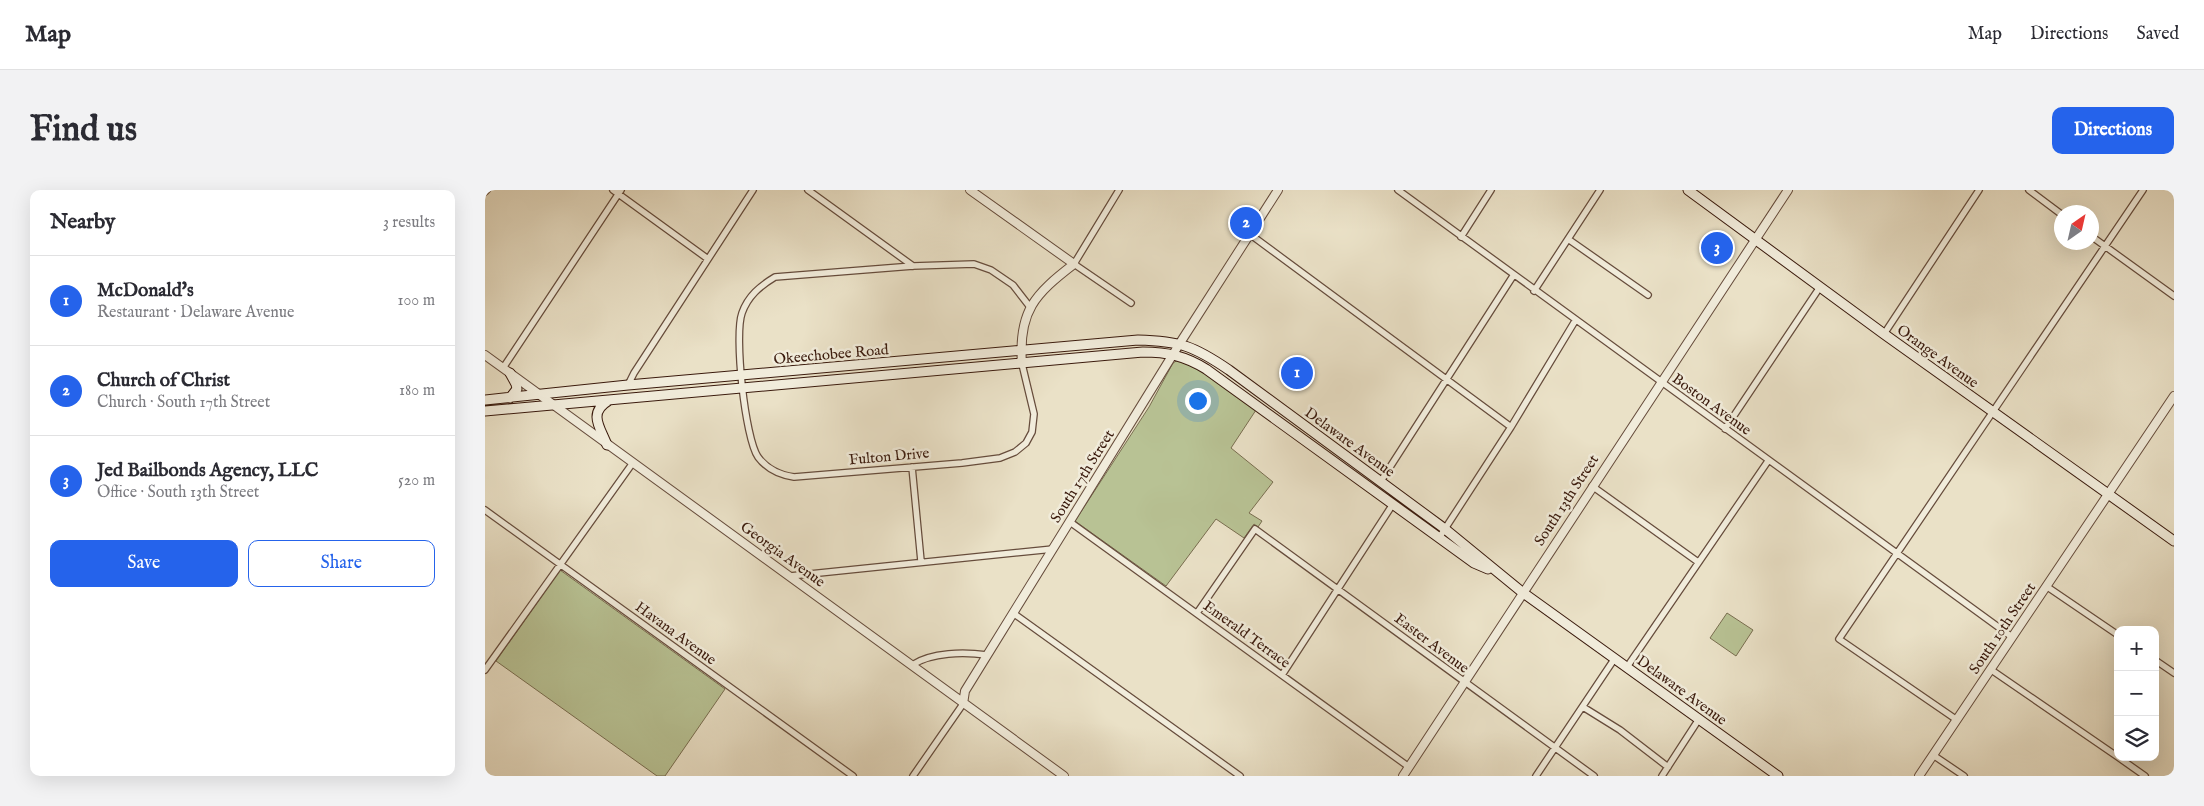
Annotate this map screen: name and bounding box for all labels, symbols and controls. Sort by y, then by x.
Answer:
text: Map [25,19,71,50]
text: Map [1968,23,2002,46]
text: Directions [2030,23,2108,46]
text: Saved [2136,23,2179,46]
button: Directions [2052,107,2174,154]
text: Find us [30,108,137,153]
pin: 2 [1230,204,1262,242]
north arrow [2054,205,2099,250]
text: Nearby [50,209,115,236]
text: 3 results [383,213,435,233]
pin: 3 [1701,229,1733,267]
text: McDonald's [97,279,194,303]
text: 1 [63,291,69,311]
text: 100 m [398,291,435,311]
text: Restaurant · Delaware Avenue [97,303,294,323]
street label: Orange Avenue [1893,320,1982,393]
street label: Okeechobee Road [773,340,890,369]
pin: 1 [1281,354,1313,392]
text: Church of Christ [97,369,230,393]
street label: Boston Avenue [1668,369,1755,440]
text: 2 [62,381,70,401]
text: 180 m [399,381,435,401]
your location [1185,388,1211,414]
text: Church · South 17th Street [97,393,270,413]
street label: Delaware Avenue [1301,403,1399,482]
street label: South 17th Street [1046,426,1119,526]
street label: Fulton Drive [848,444,930,469]
street label: South 13th Street [1530,451,1603,549]
text: Jed Bailbonds Agency, LLC [97,459,318,483]
text: 3 [63,471,69,491]
text: 520 m [398,471,435,491]
text: Office · South 13th Street [97,483,259,503]
street label: Georgia Avenue [737,517,829,592]
button: Save [50,540,238,587]
button: Share [248,540,435,587]
street label: South 10th Street [1965,579,2040,678]
street label: Emerald Terrace [1199,596,1294,673]
street label: Havana Avenue [631,598,720,669]
street label: Easter Avenue [1391,609,1473,678]
map controls [2114,626,2159,761]
button: + [2114,626,2159,671]
street label: Delaware Avenue [1633,651,1731,730]
button: − [2114,671,2159,716]
button: layers [2114,716,2159,761]

